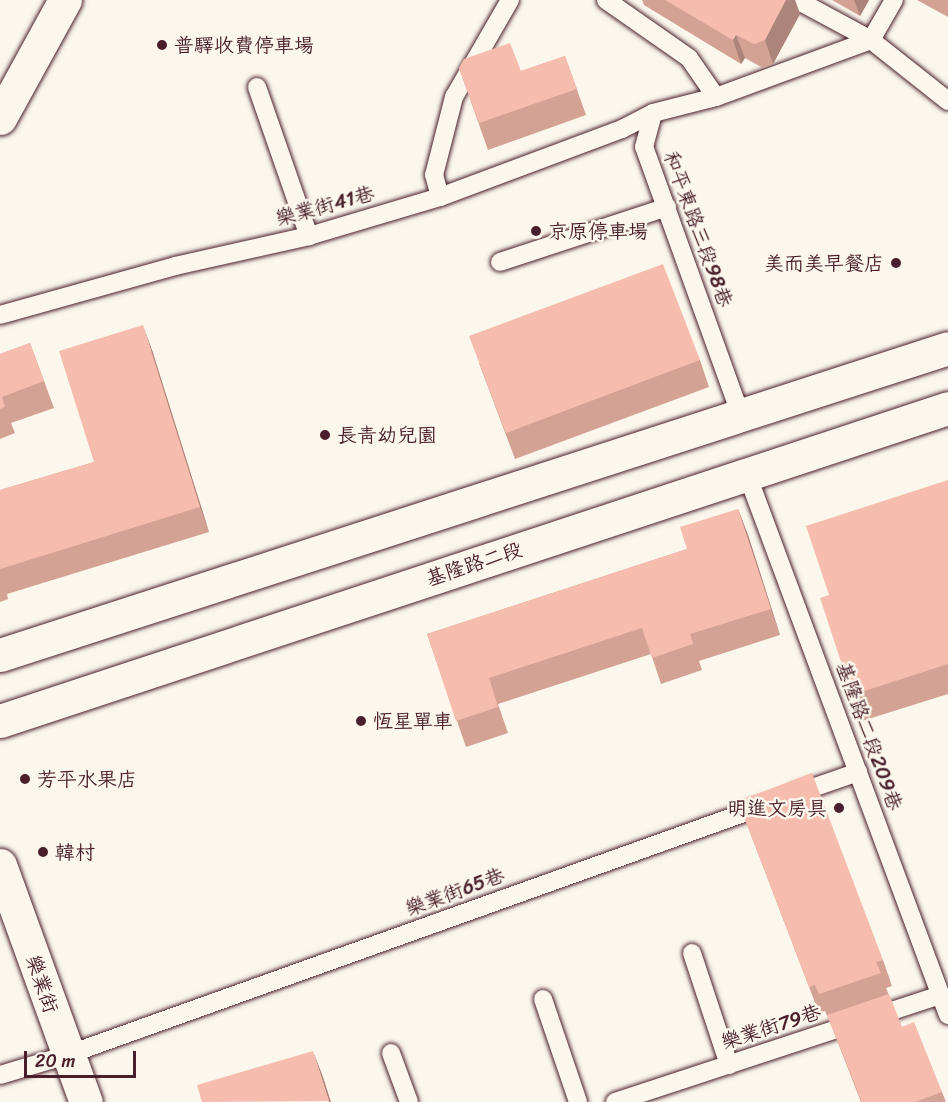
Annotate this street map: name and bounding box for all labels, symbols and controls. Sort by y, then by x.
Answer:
place label: 普驛收費停車場 [174,33,314,57]
marker: 普驛收費停車場 [155,38,169,52]
street label: 和平東路三段98巷 [659,148,737,310]
street label: 樂業街41巷 [273,181,377,231]
place label: 京原停車場 [548,219,648,243]
marker: 京原停車場 [529,224,543,238]
place label: 美而美早餐店 [764,251,884,275]
marker: 美而美早餐店 [889,256,903,270]
place label: 長青幼兒園 [337,423,437,447]
marker: 長青幼兒園 [318,428,332,442]
street label: 基隆路二段 [423,537,525,591]
street label: 基隆路二段209巷 [831,658,907,814]
place label: 恆星單車 [373,709,453,733]
marker: 恆星單車 [354,714,368,728]
place label: 芳平水果店 [37,767,137,791]
marker: 芳平水果店 [18,772,32,786]
place label: 明進文房具 [727,796,827,820]
marker: 明進文房具 [832,801,846,815]
place label: 韓村 [55,840,95,864]
marker: 韓村 [36,845,50,859]
street label: 樂業街65巷 [402,863,508,921]
street label: 樂業街 [21,952,63,1016]
street label: 樂業街79巷 [718,1000,824,1054]
scale bar [27,1039,140,1077]
text: 20 m [35,1045,75,1077]

